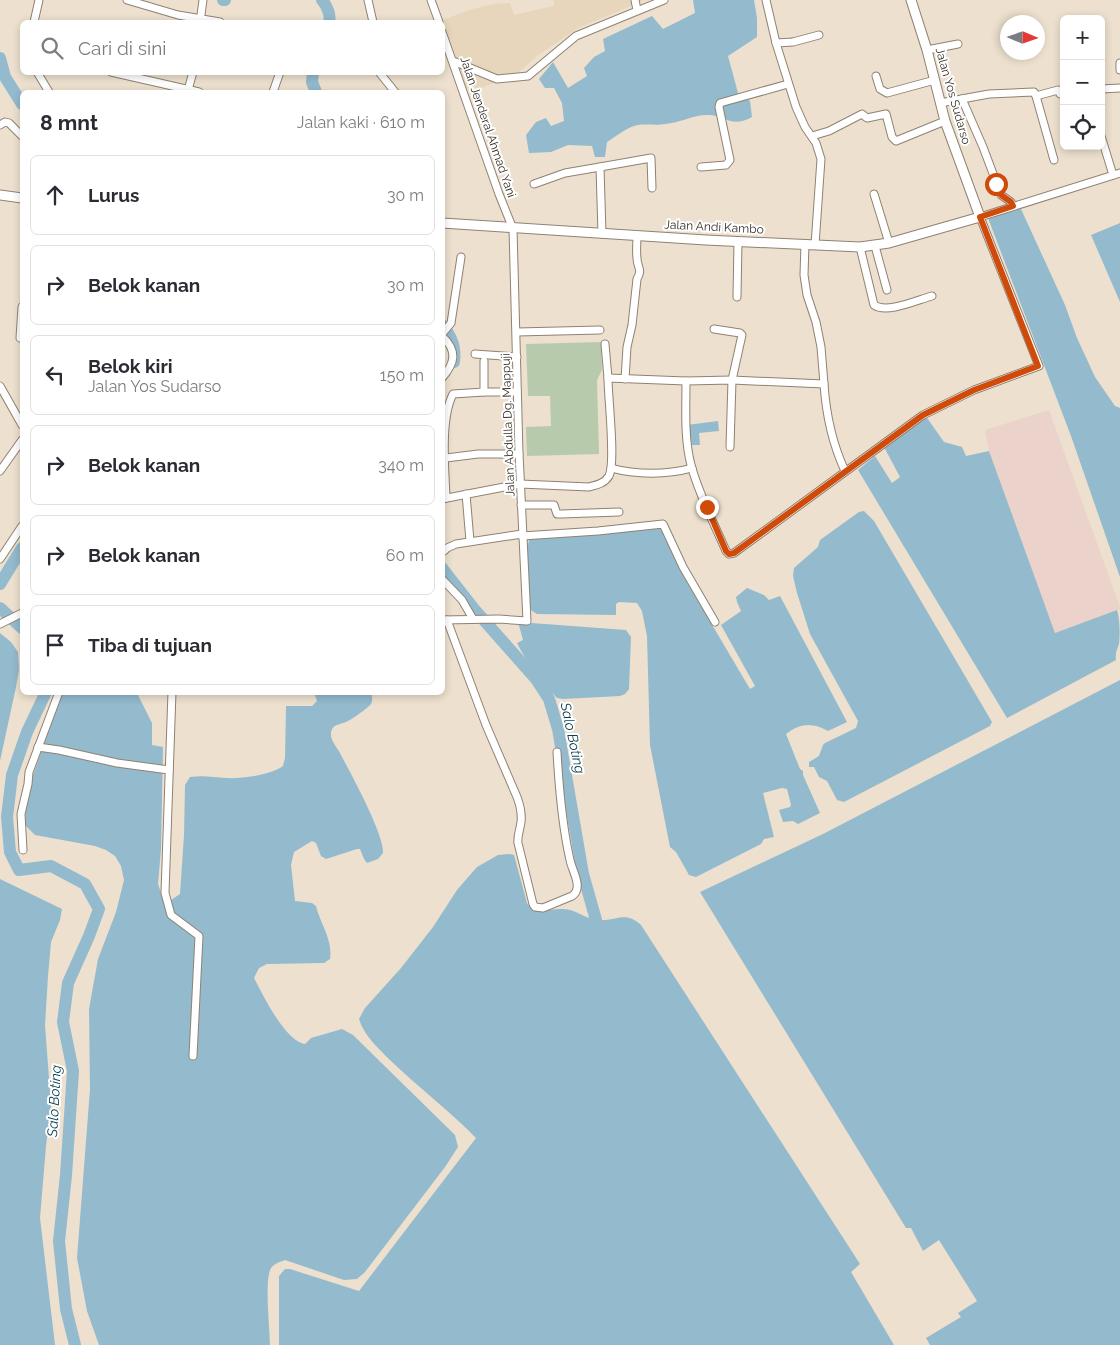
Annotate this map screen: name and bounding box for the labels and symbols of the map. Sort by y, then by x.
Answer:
north arrow [1000,15,1045,60]
street label: Jalan Yos Sudarso [933,46,973,146]
street label: Jalan Jenderal Ahmad Yani [457,55,519,199]
route start [985,173,1008,196]
street label: Jalan Andi Kambo [664,217,764,237]
street label: Jalan Abdulla Dg. Mappuji [498,353,518,497]
route end [696,496,719,519]
water label: Salo Boting [557,700,588,775]
water label: Salo Boting [44,1065,64,1138]

